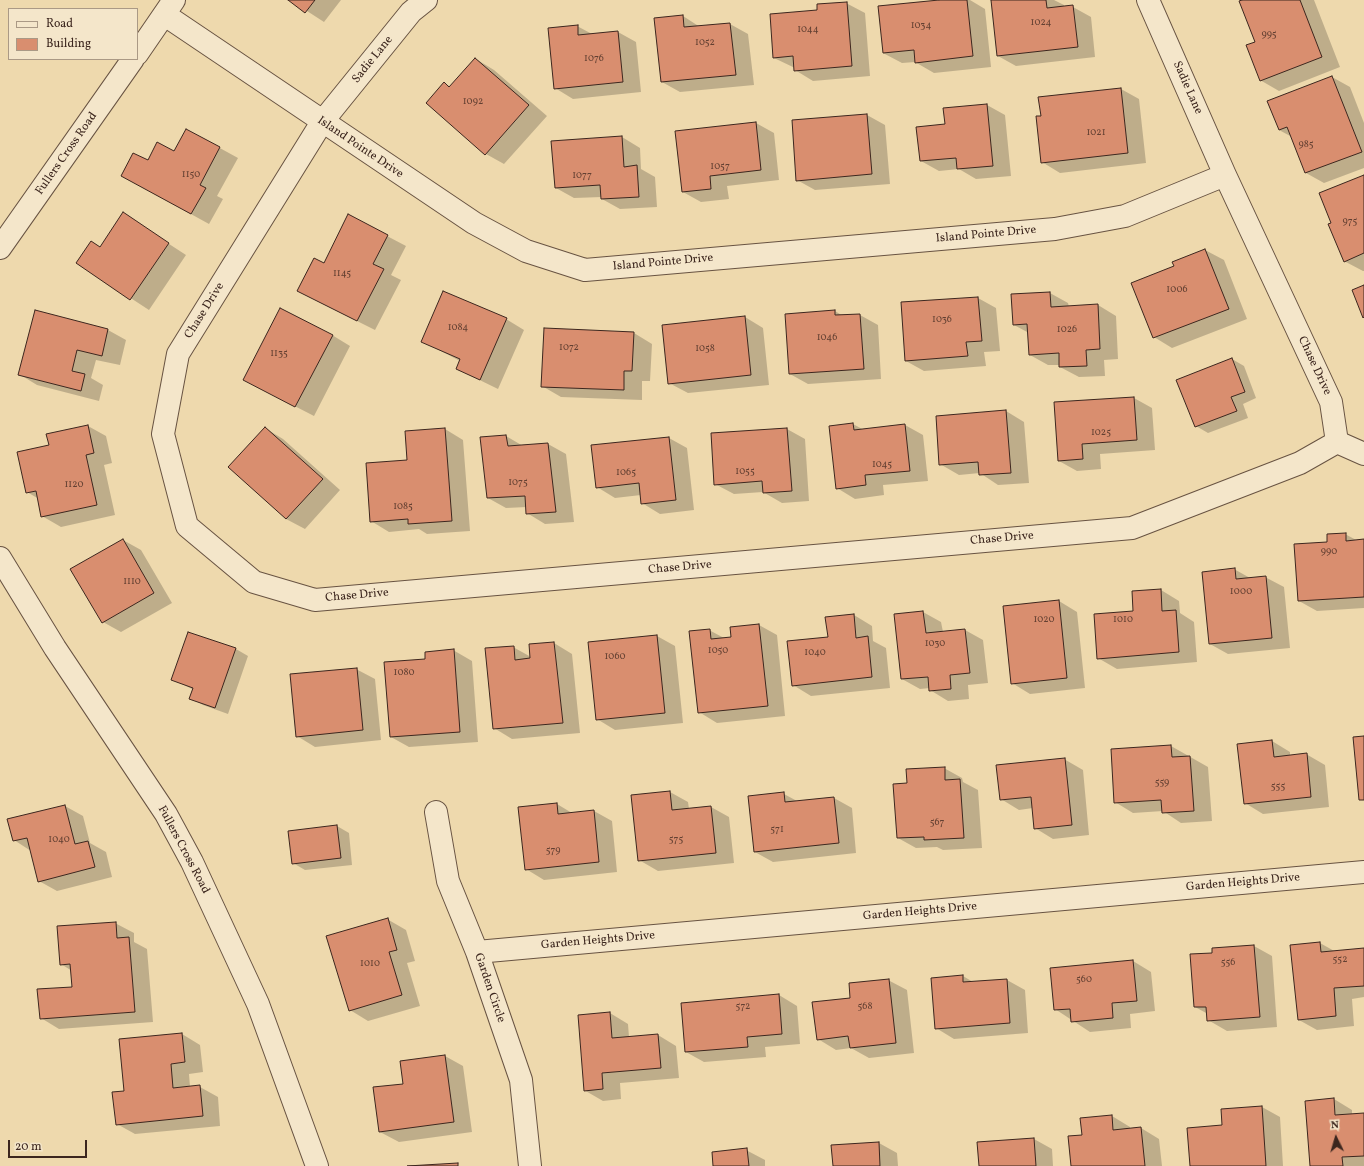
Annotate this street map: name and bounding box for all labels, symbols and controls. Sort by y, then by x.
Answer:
legend [8,8,138,60]
text: Road [46,16,73,32]
house number: 1024 [1031,17,1051,29]
house number: 1034 [911,20,931,32]
house number: 1044 [797,24,819,36]
house number: 995 [1261,29,1277,41]
street label: Sadie Lane [350,33,396,87]
text: Building [46,36,91,52]
house number: 1052 [695,37,715,49]
house number: 1076 [584,53,604,65]
street label: Sadie Lane [1169,59,1205,117]
house number: 1092 [463,96,483,108]
street label: Fullers Cross Road [33,110,101,198]
street label: Island Pointe Drive [314,114,406,182]
house number: 1021 [1086,127,1106,139]
house number: 985 [1299,139,1313,151]
house number: 1057 [710,161,730,173]
house number: 1150 [182,169,200,181]
house number: 1077 [572,170,592,182]
house number: 975 [1343,216,1357,228]
street label: Island Pointe Drive [935,223,1037,247]
street label: Island Pointe Drive [612,251,714,275]
house number: 1145 [333,268,351,280]
street label: Chase Drive [182,280,228,342]
house number: 1006 [1166,284,1188,296]
house number: 1036 [932,314,952,326]
house number: 1084 [448,322,468,334]
house number: 1026 [1057,324,1077,336]
house number: 1046 [817,332,837,344]
street label: Chase Drive [1294,334,1334,398]
house number: 1072 [559,342,579,354]
house number: 1058 [695,343,715,355]
house number: 1135 [270,348,288,360]
house number: 1025 [1091,427,1111,439]
house number: 1045 [872,459,892,471]
house number: 1055 [735,466,755,478]
house number: 1065 [616,467,636,479]
house number: 1075 [508,477,528,489]
house number: 1120 [64,479,84,491]
house number: 1085 [393,501,413,513]
street label: Chase Drive [970,529,1034,549]
house number: 990 [1321,546,1337,558]
street label: Chase Drive [648,558,712,578]
house number: 1110 [123,576,141,588]
street label: Chase Drive [325,586,389,606]
house number: 1000 [1230,586,1252,598]
house number: 1020 [1033,614,1055,626]
house number: 1010 [1113,614,1133,626]
house number: 1030 [925,638,945,650]
house number: 1050 [708,645,728,657]
house number: 1040 [804,647,826,659]
house number: 1060 [604,651,626,663]
house number: 1080 [394,667,414,679]
house number: 559 [1155,777,1169,789]
house number: 555 [1271,781,1285,793]
street label: Fullers Cross Road [154,804,212,896]
house number: 567 [930,817,944,829]
house number: 571 [770,824,784,836]
house number: 1040 [48,834,70,846]
house number: 575 [669,834,683,846]
house number: 579 [546,845,560,857]
street label: Garden Heights Drive [1185,871,1301,895]
street label: Garden Heights Drive [862,900,978,924]
street label: Garden Heights Drive [540,929,656,953]
street label: Garden Circle [470,951,508,1025]
house number: 552 [1333,954,1347,966]
house number: 556 [1221,957,1235,969]
house number: 1010 [360,958,380,970]
house number: 560 [1076,974,1092,986]
house number: 572 [736,1001,750,1013]
house number: 568 [858,1001,872,1013]
north arrow [1316,1118,1356,1158]
text: N [1330,1118,1340,1133]
scale bar [10,1132,89,1158]
text: 20 m [15,1139,42,1155]

